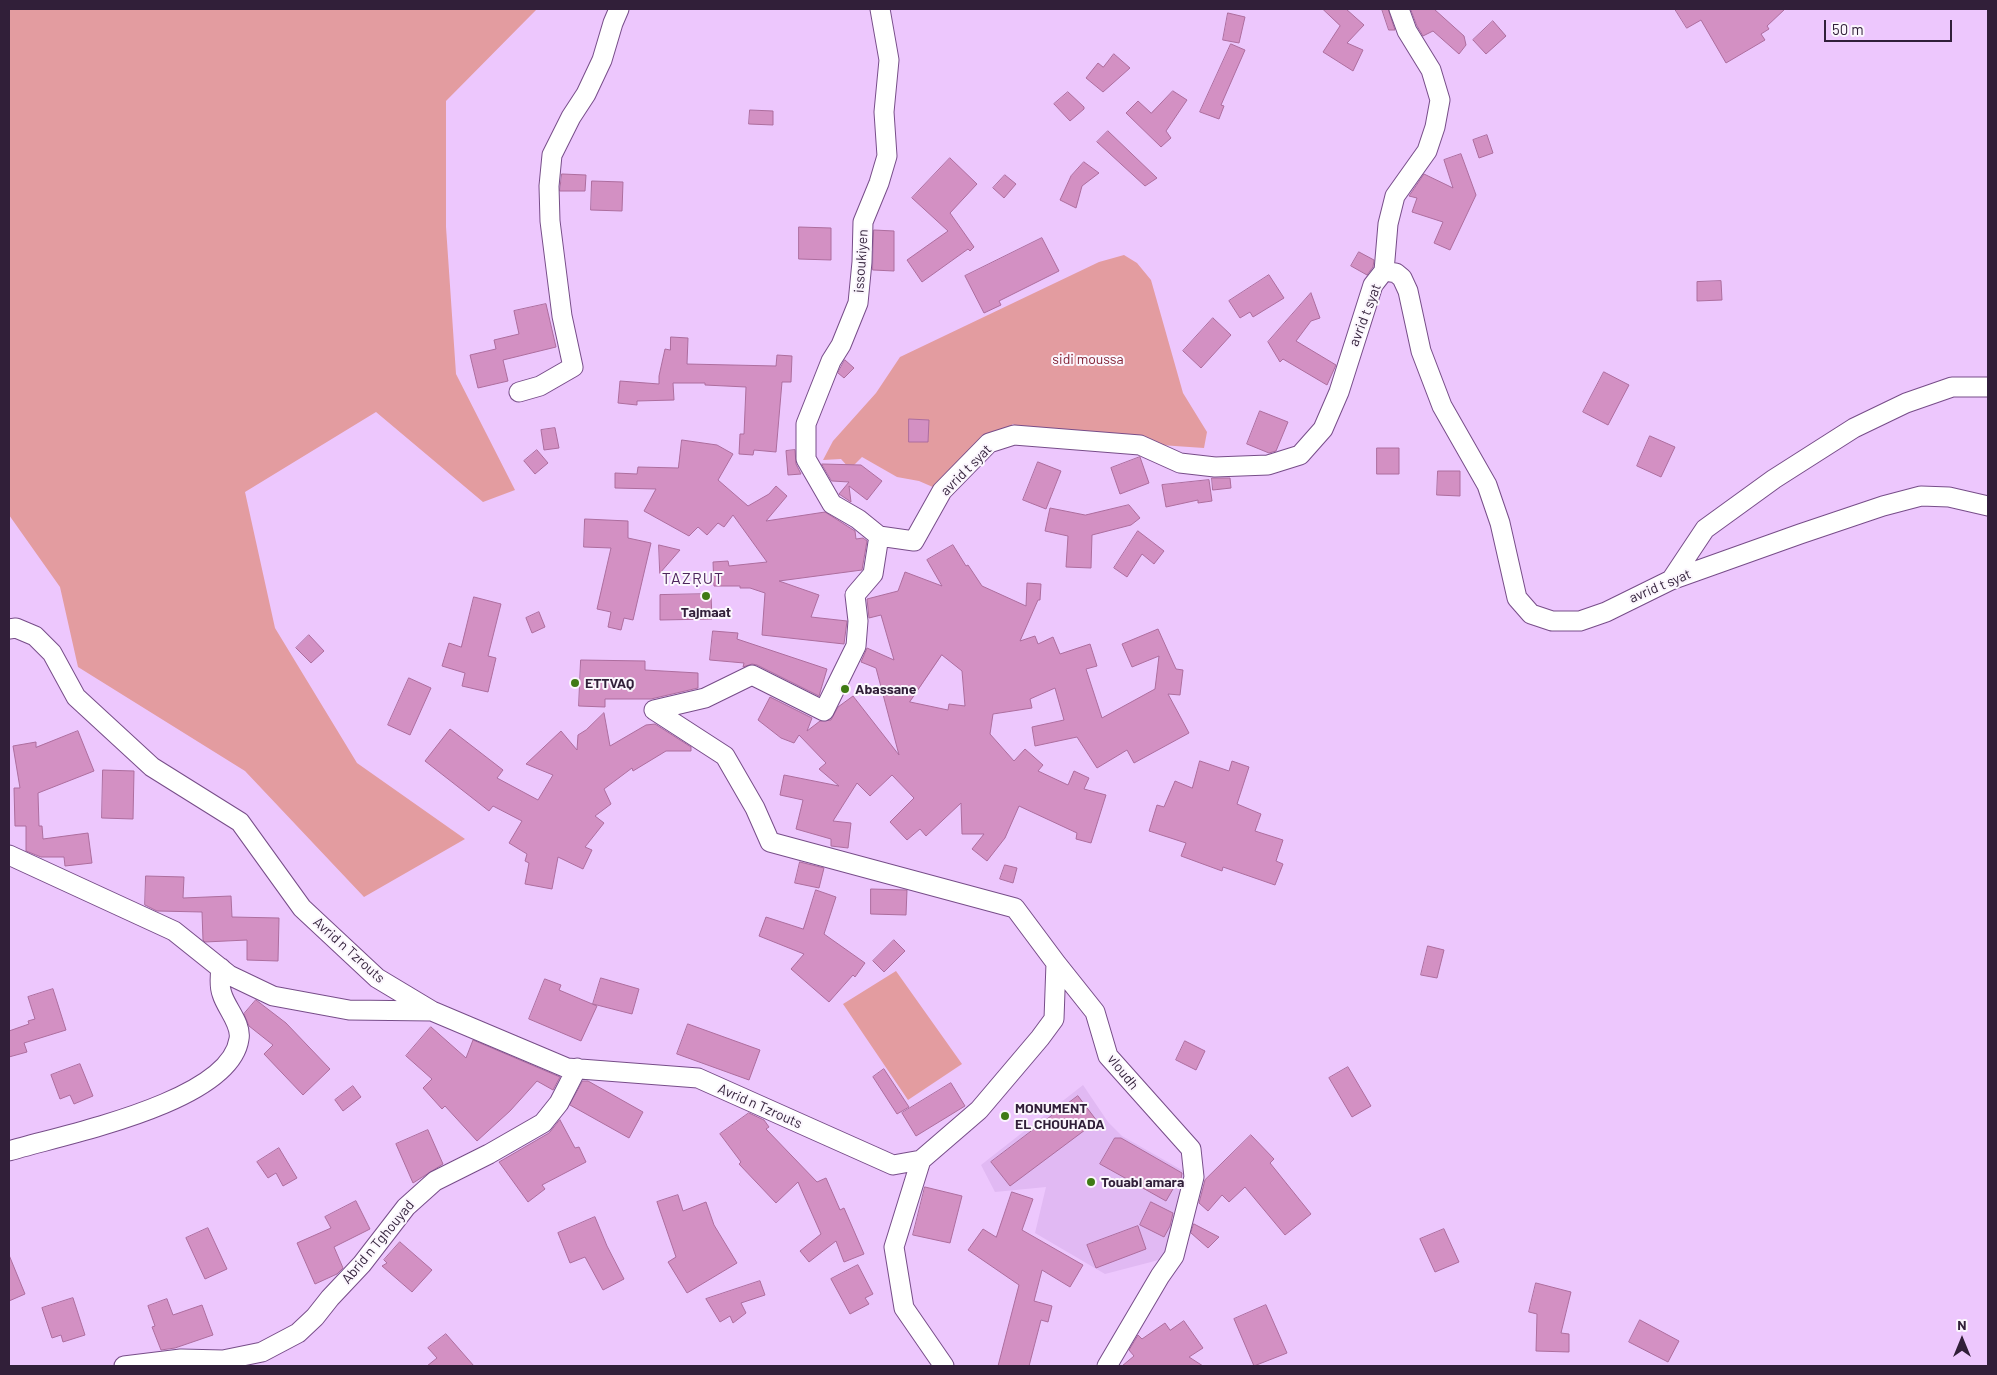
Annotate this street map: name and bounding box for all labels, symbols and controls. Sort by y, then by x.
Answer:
scale bar [1827,10,1954,42]
text: 50 m [1832,20,1864,38]
street label: issoukiyen [850,229,872,293]
street label: avrid t syat [1345,281,1385,349]
park label: sidi moussa [1052,351,1124,367]
street label: avrid t syat [937,441,995,499]
street label: avrid t syat [1627,565,1693,607]
district label: TAZṚUT [661,569,725,589]
marker: Tajmaat [700,590,712,602]
place label: Tajmaat [681,604,731,620]
place label: ETTVAQ [585,675,634,691]
marker: ETTVAQ [569,677,581,689]
place label: Abassane [855,681,916,697]
marker: Abassane [839,683,851,695]
street label: Avrid n Tzrouts [310,914,388,986]
street label: vloudh [1104,1051,1142,1093]
street label: Avrid n Tzrouts [715,1080,805,1132]
place label: MONUMENT EL CHOUHADA [1015,1100,1105,1132]
marker: MONUMENT EL CHOUHADA [999,1110,1011,1122]
place label: Touabi amara [1101,1174,1184,1190]
marker: Touabi amara [1085,1176,1097,1188]
street label: Abrid n Tghouyad [338,1197,418,1287]
north arrow [1937,1315,1987,1365]
text: N [1957,1316,1967,1333]

